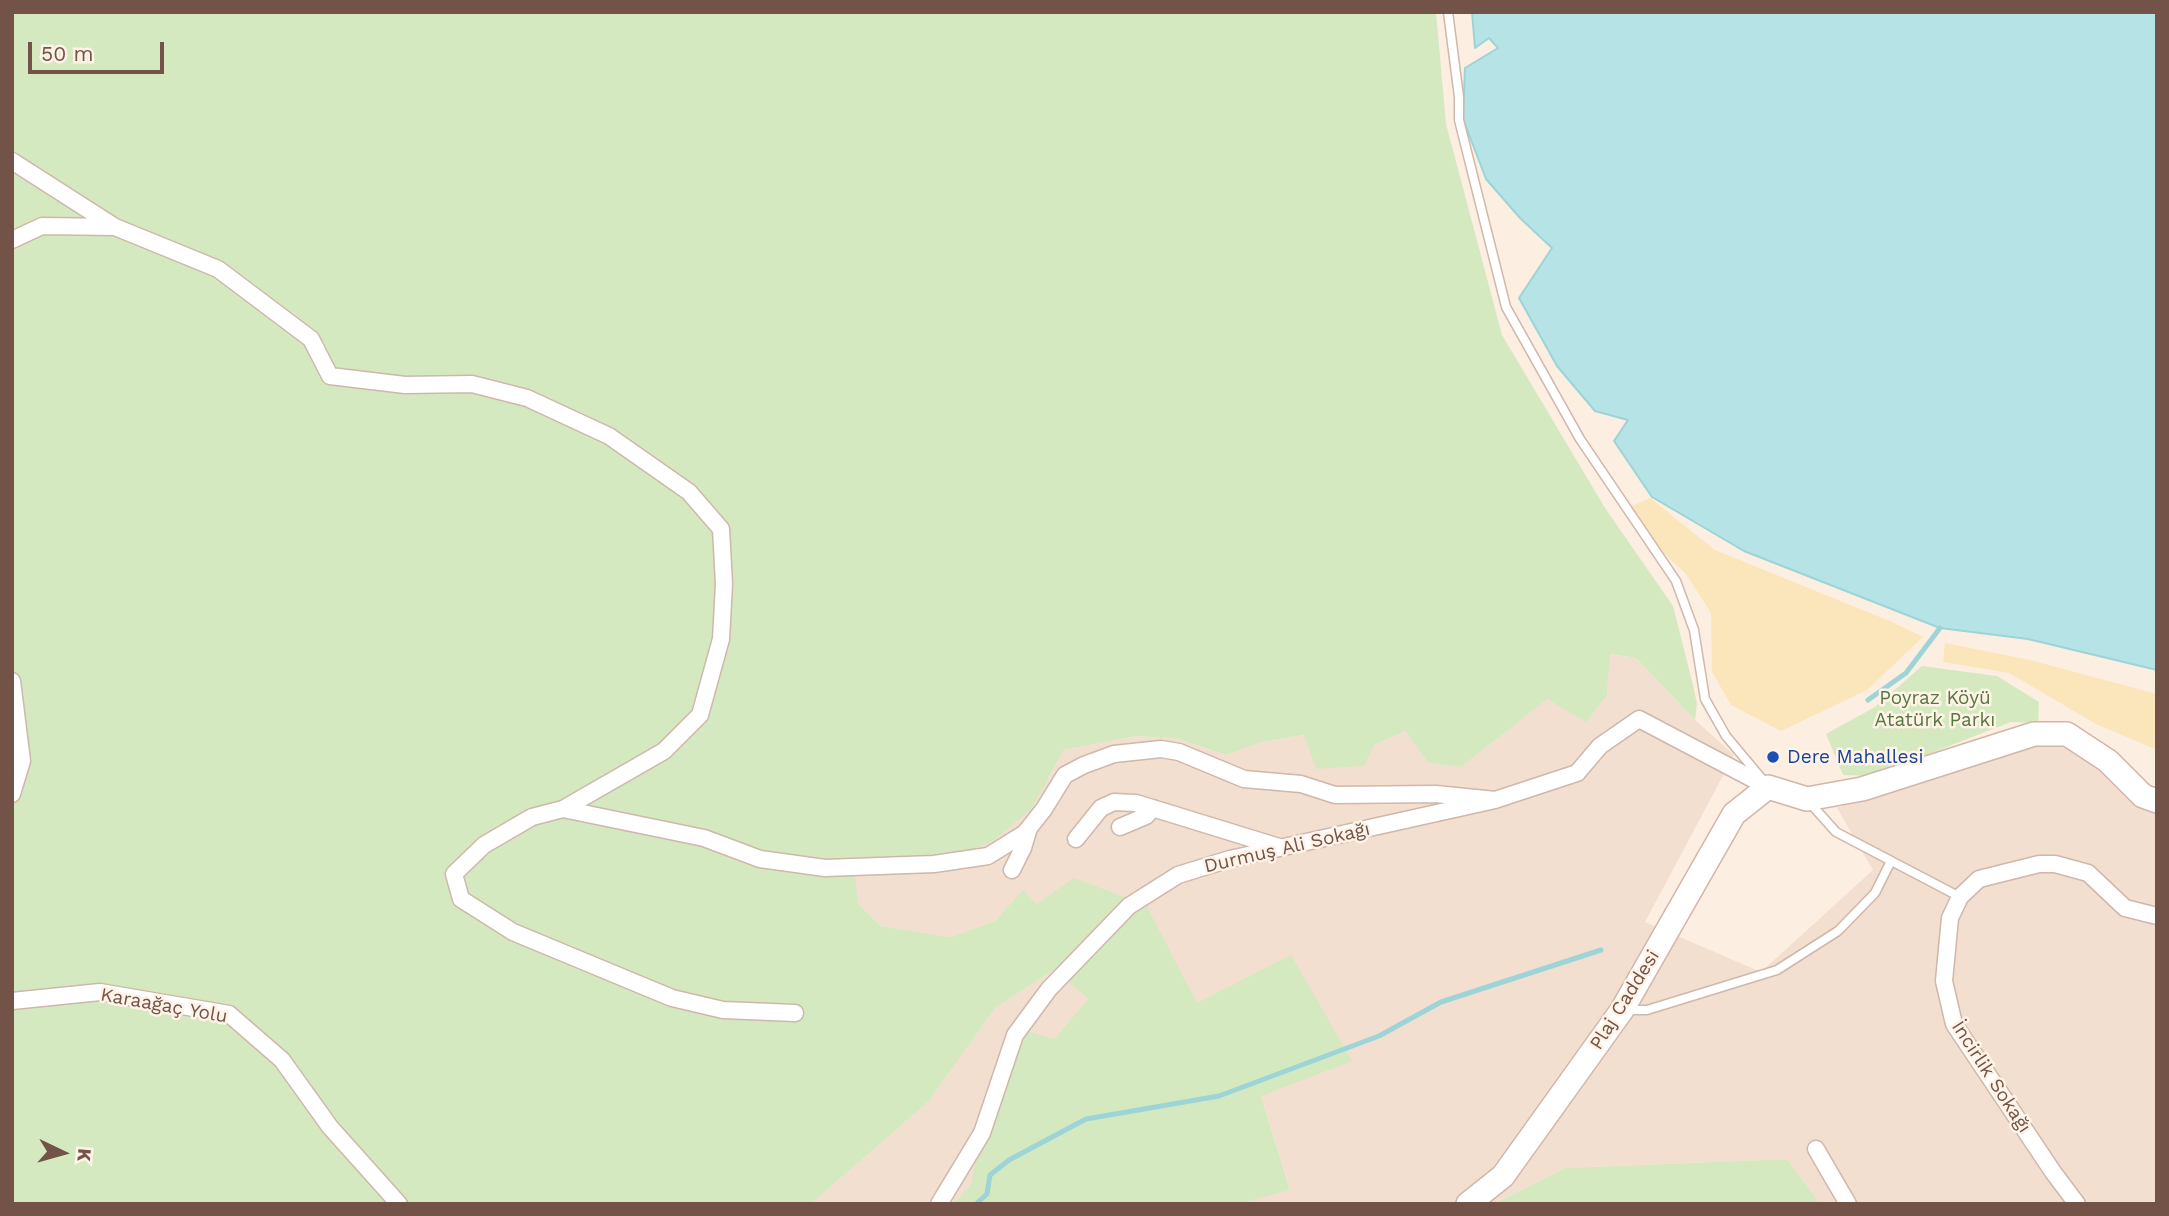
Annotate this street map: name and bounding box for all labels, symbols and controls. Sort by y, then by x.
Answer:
scale bar [32,28,168,72]
text: 50 m [41,41,93,66]
park label: Poyraz Köyü Atatürk Parkı [1875,687,1995,731]
place label: Dere Mahallesi [1787,746,1924,768]
marker: Dere Mahallesi [1765,749,1781,765]
street label: Durmuş Ali Sokağı [1202,818,1372,878]
street label: Plaj Caddesi [1585,946,1665,1054]
street label: Karaağaç Yolu [99,984,229,1028]
street label: İncirlik Sokağı [1946,1017,2036,1137]
north arrow [28,1118,98,1188]
text: K [72,1147,96,1162]

